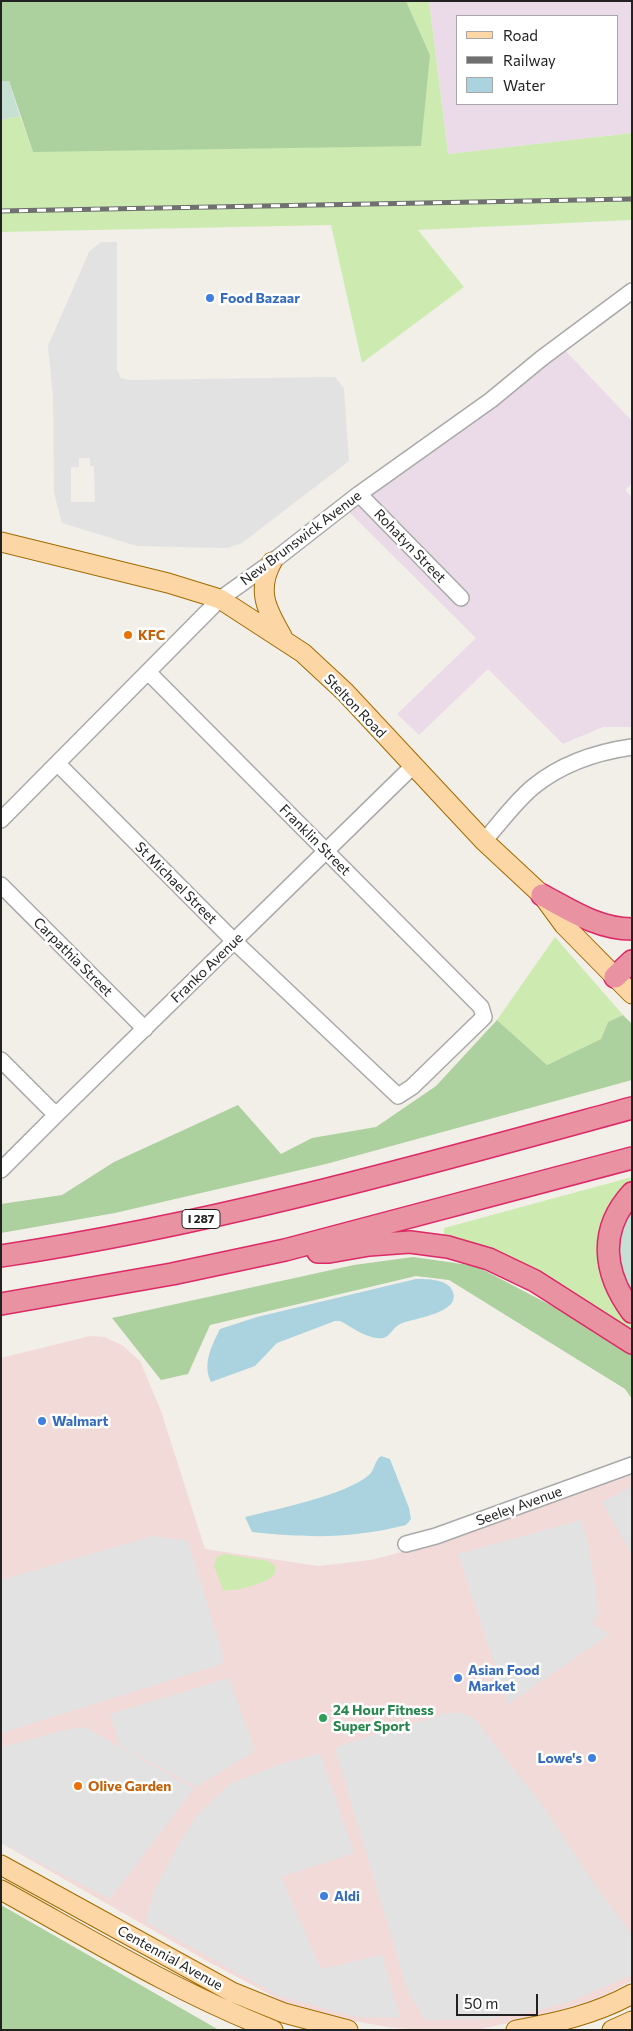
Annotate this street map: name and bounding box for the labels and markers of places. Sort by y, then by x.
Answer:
place label: Food Bazaar [220,290,300,306]
marker: Food Bazaar [204,292,216,304]
place label: KFC [138,627,165,643]
marker: KFC [122,629,134,641]
place label: Walmart [52,1413,108,1429]
marker: Walmart [36,1415,48,1427]
place label: Asian Food Market [468,1662,539,1694]
marker: Asian Food Market [452,1672,464,1684]
place label: 24 Hour Fitness Super Sport [333,1702,434,1734]
marker: 24 Hour Fitness Super Sport [317,1712,329,1724]
place label: Lowe's [537,1750,582,1766]
marker: Lowe's [586,1752,598,1764]
place label: Olive Garden [88,1778,171,1794]
marker: Olive Garden [72,1780,84,1792]
place label: Aldi [334,1888,360,1904]
marker: Aldi [318,1890,330,1902]

